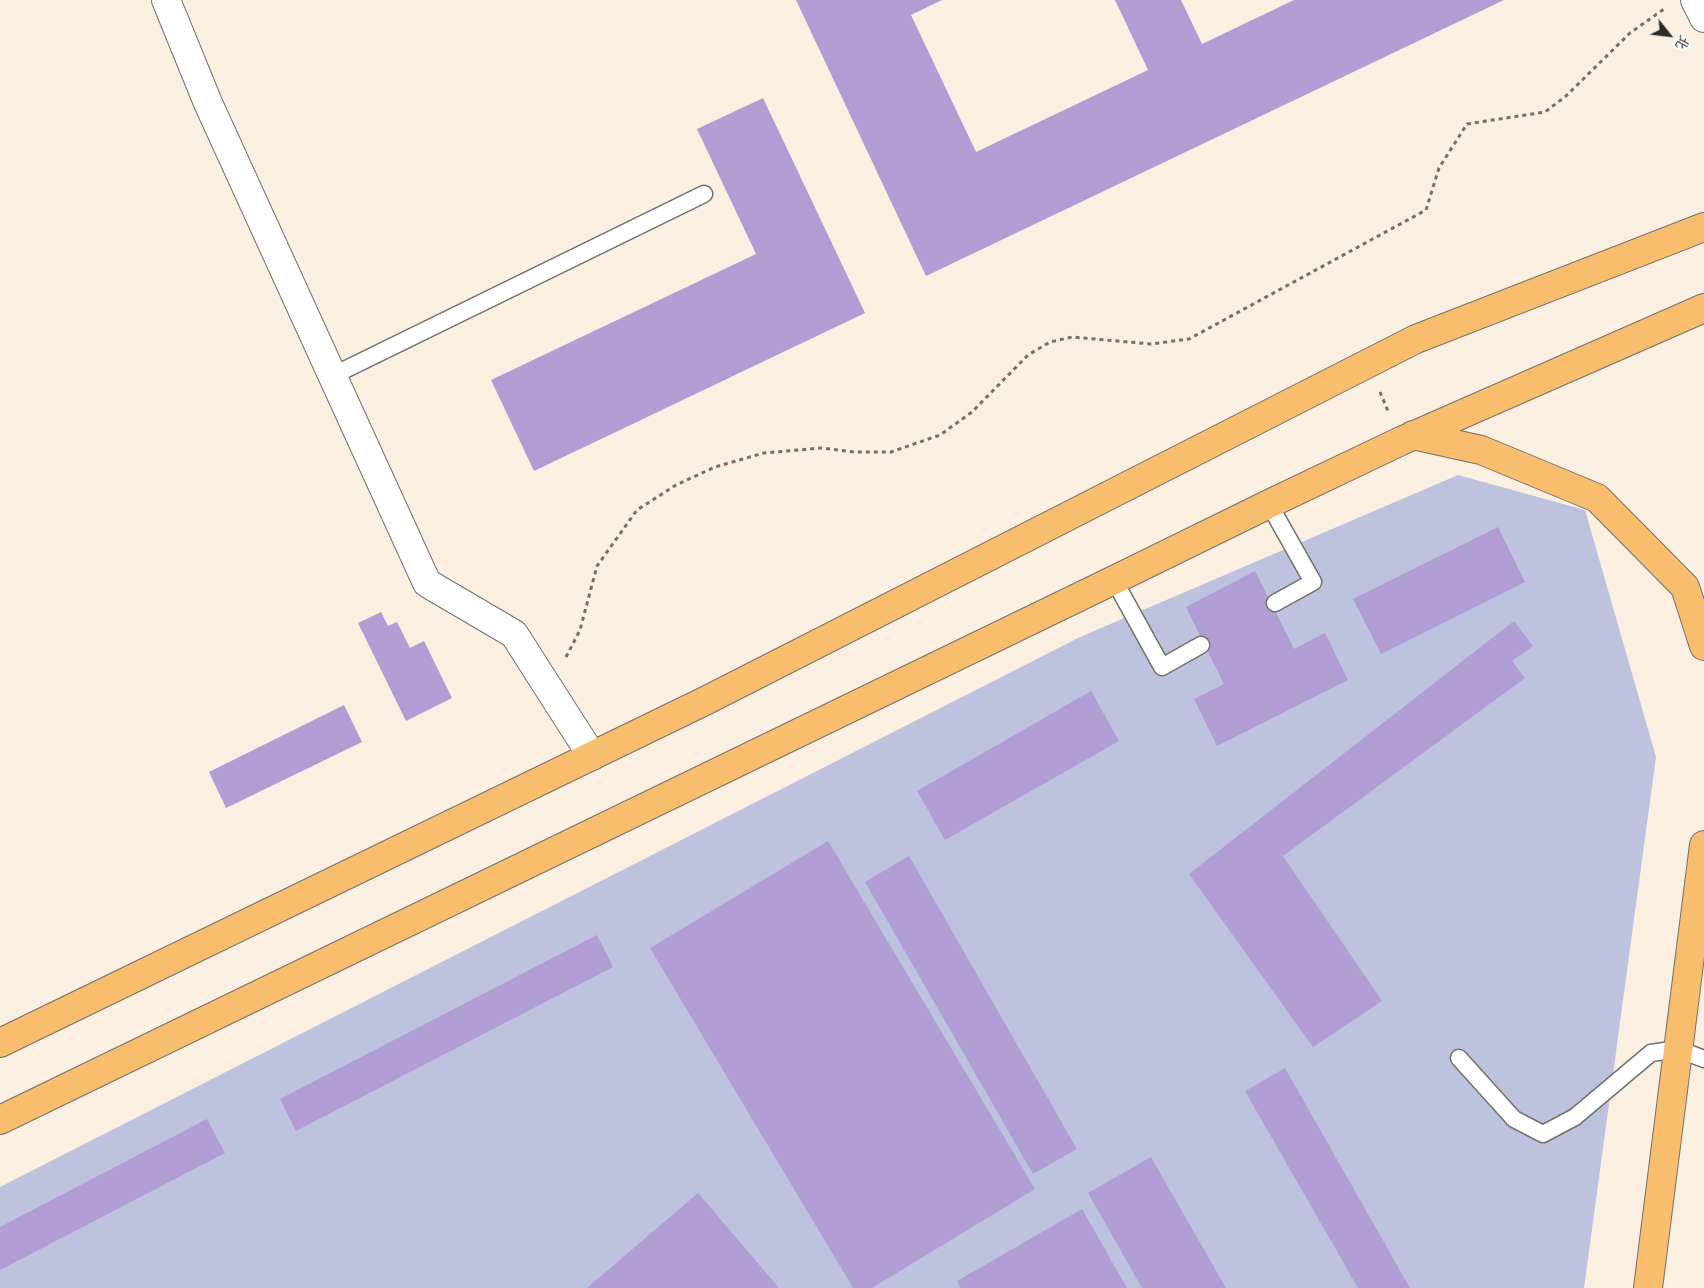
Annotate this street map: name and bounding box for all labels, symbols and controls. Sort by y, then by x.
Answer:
north arrow [1644,10,1694,60]
text: 北 [1672,32,1693,53]

